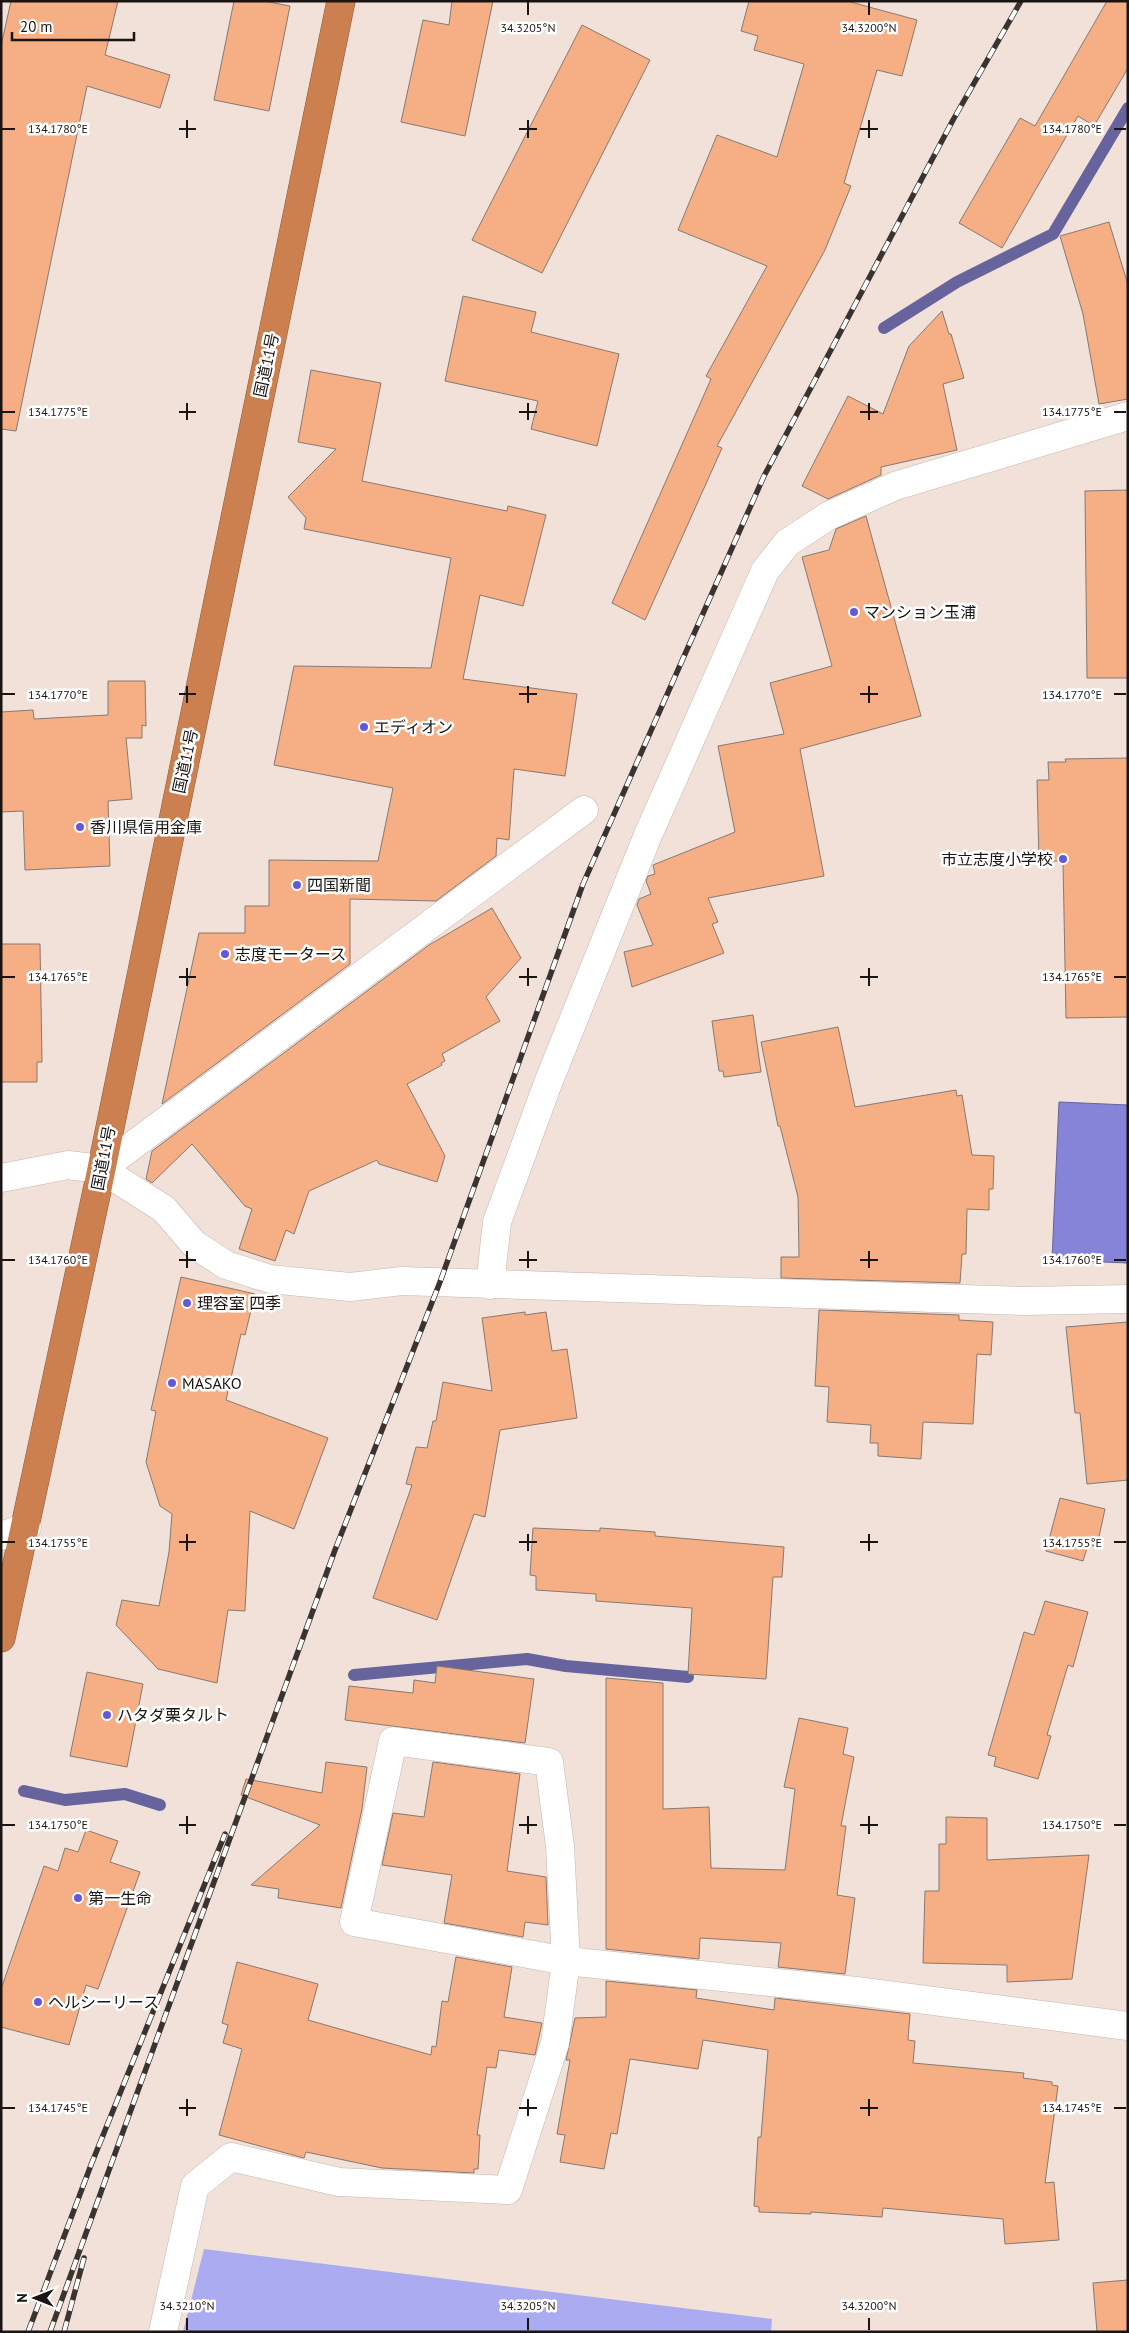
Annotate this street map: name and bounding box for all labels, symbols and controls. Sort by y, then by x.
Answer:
scale bar [12,10,135,42]
text: 20 m [20,17,53,36]
text: 34.3205°N [501,20,555,35]
text: 34.3200°N [842,20,896,35]
text: 134.1780°E [28,121,88,136]
text: 134.1780°E [1042,121,1102,136]
street label: 国道11号 [249,331,283,399]
text: 134.1775°E [28,404,88,419]
text: 134.1775°E [1042,404,1102,419]
place label: マンション玉浦 [864,602,976,622]
marker: マンション玉浦 [848,606,860,618]
text: 134.1770°E [28,687,88,702]
text: 134.1770°E [1042,687,1102,702]
place label: エディオン [374,717,453,737]
marker: エディオン [358,721,370,733]
street label: 国道11号 [168,727,202,795]
place label: 香川県信用金庫 [90,817,202,837]
marker: 香川県信用金庫 [74,821,86,833]
place label: 市立志度小学校 [941,849,1053,869]
marker: 市立志度小学校 [1057,853,1069,865]
place label: 四国新聞 [307,875,371,895]
marker: 四国新聞 [291,879,303,891]
place label: 志度モータース [235,944,346,964]
marker: 志度モータース [219,948,231,960]
text: 134.1765°E [28,969,88,984]
text: 134.1765°E [1042,969,1102,984]
street label: 国道11号 [87,1124,119,1192]
text: 134.1760°E [28,1252,88,1267]
text: 134.1760°E [1042,1252,1102,1267]
place label: 理容室 四季 [197,1293,281,1313]
marker: 理容室 四季 [181,1297,193,1309]
place label: MASAKO [182,1373,242,1393]
marker: MASAKO [166,1377,178,1389]
text: 134.1755°E [28,1535,88,1550]
text: 134.1755°E [1042,1535,1102,1550]
place label: ハタダ栗タルト [117,1705,229,1725]
marker: ハタダ栗タルト [101,1709,113,1721]
text: 134.1750°E [28,1817,88,1832]
text: 134.1750°E [1042,1817,1102,1832]
place label: 第一生命 [88,1888,152,1908]
marker: 第一生命 [72,1892,84,1904]
place label: ヘルシーリース [48,1992,159,2012]
marker: ヘルシーリース [32,1996,44,2008]
text: 134.1745°E [28,2100,88,2115]
text: 134.1745°E [1042,2100,1102,2115]
north arrow [10,2273,60,2323]
text: N [13,2293,31,2303]
text: 34.3210°N [160,2298,214,2313]
text: 34.3205°N [501,2298,555,2313]
text: 34.3200°N [842,2298,896,2313]

